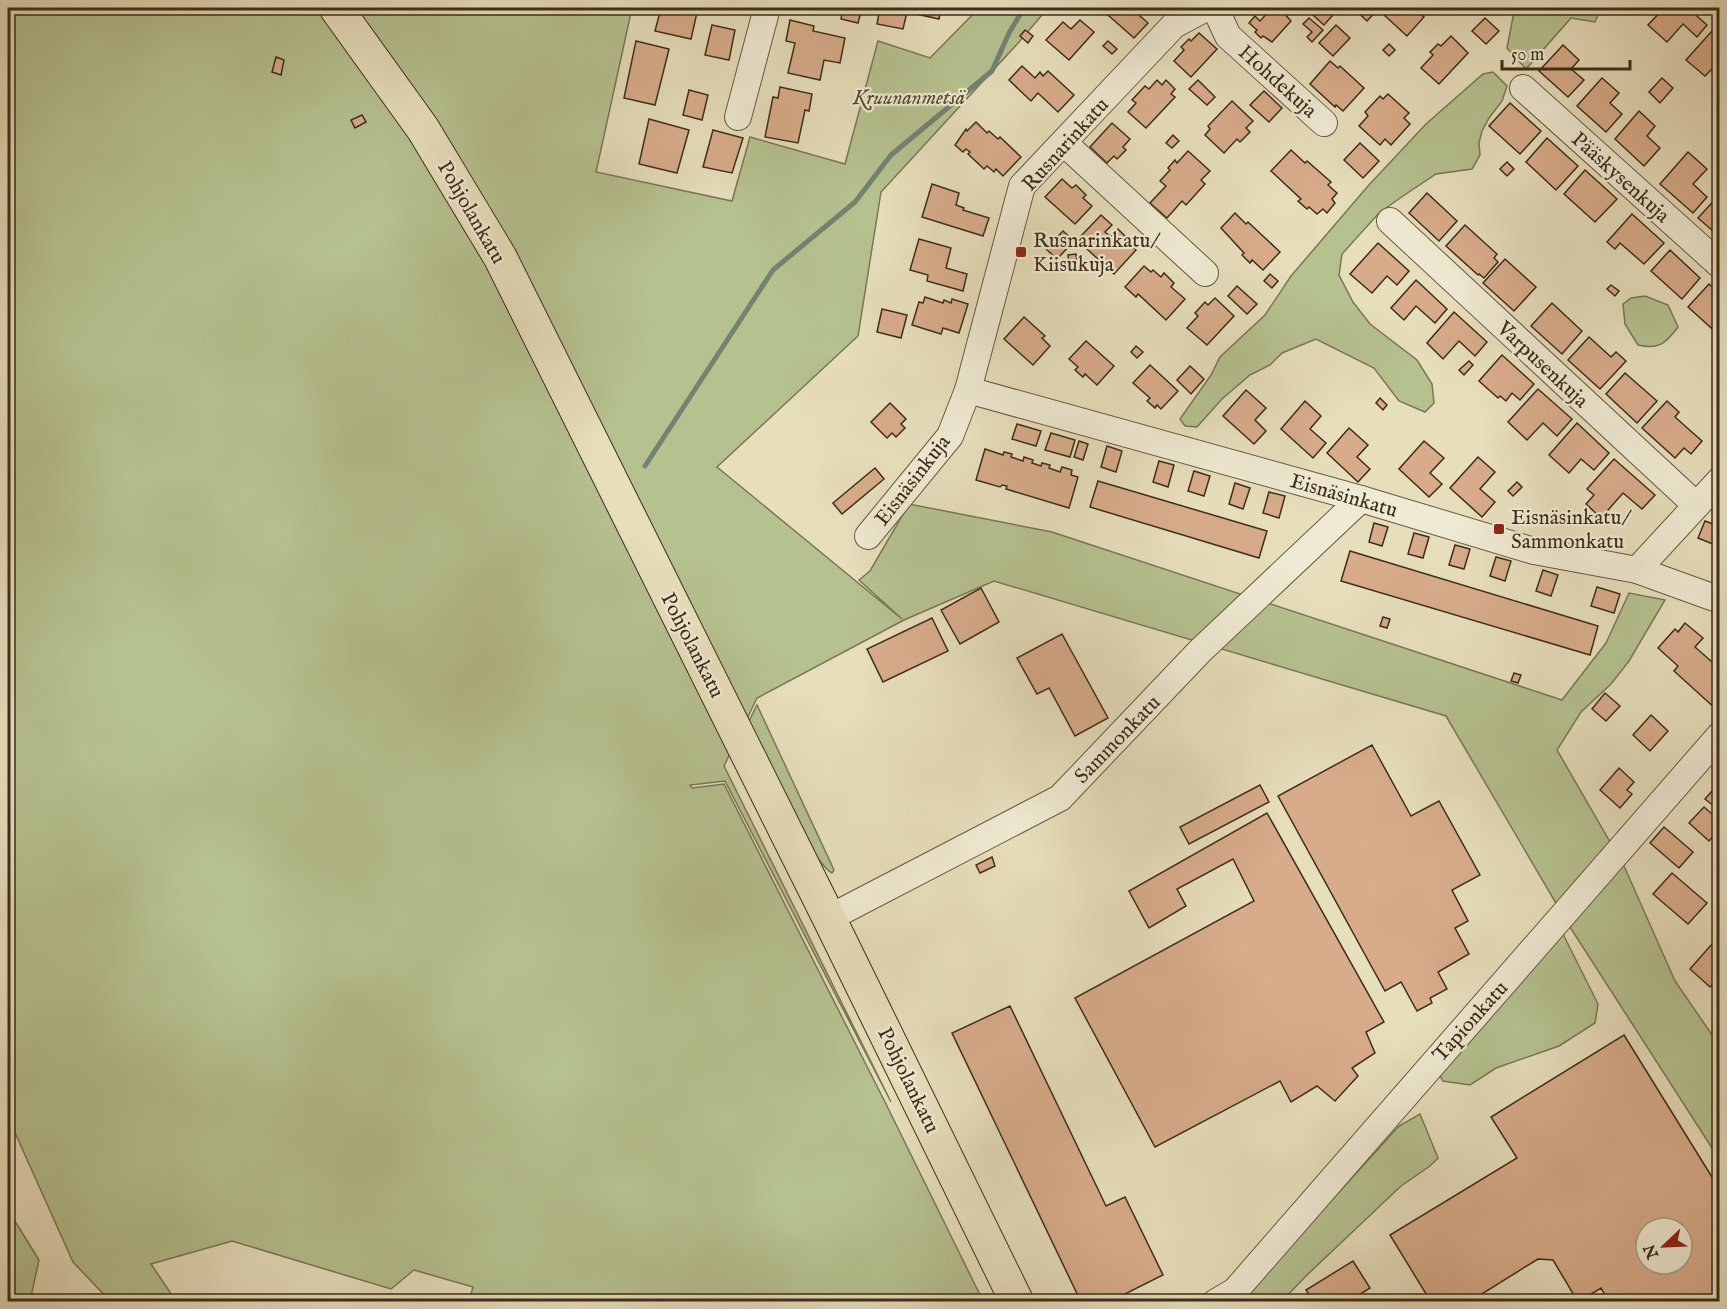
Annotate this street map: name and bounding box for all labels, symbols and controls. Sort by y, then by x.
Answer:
scale bar [1502,33,1630,71]
street label: Hohdekuja [1232,40,1323,125]
text: 50 m [1511,44,1544,67]
park label: Kruunanmetsä [852,85,966,112]
street label: Rusnarinkatu [1017,92,1115,198]
street label: Pääskysenkuja [1565,127,1676,230]
street label: Pohjolankatu [430,156,511,269]
place label: Rusnarinkatu/ Kiisukuja [1033,228,1161,279]
marker: Rusnarinkatu/ Kiisukuja [1014,245,1028,259]
street label: Varpusenkuja [1490,315,1594,415]
street label: Eisnäsinkuja [869,429,958,532]
street label: Eisnäsinkatu [1287,468,1400,525]
place label: Eisnäsinkatu/ Sammonkatu [1511,505,1632,556]
marker: Eisnäsinkatu/ Sammonkatu [1492,522,1506,536]
street label: Pohjolankatu [654,588,730,703]
street label: Sammonkatu [1069,690,1167,790]
street label: Tapionkatu [1427,976,1515,1068]
street label: Pohjolankatu [870,1023,945,1138]
north arrow [1634,1216,1694,1276]
text: N [1640,1241,1664,1262]

